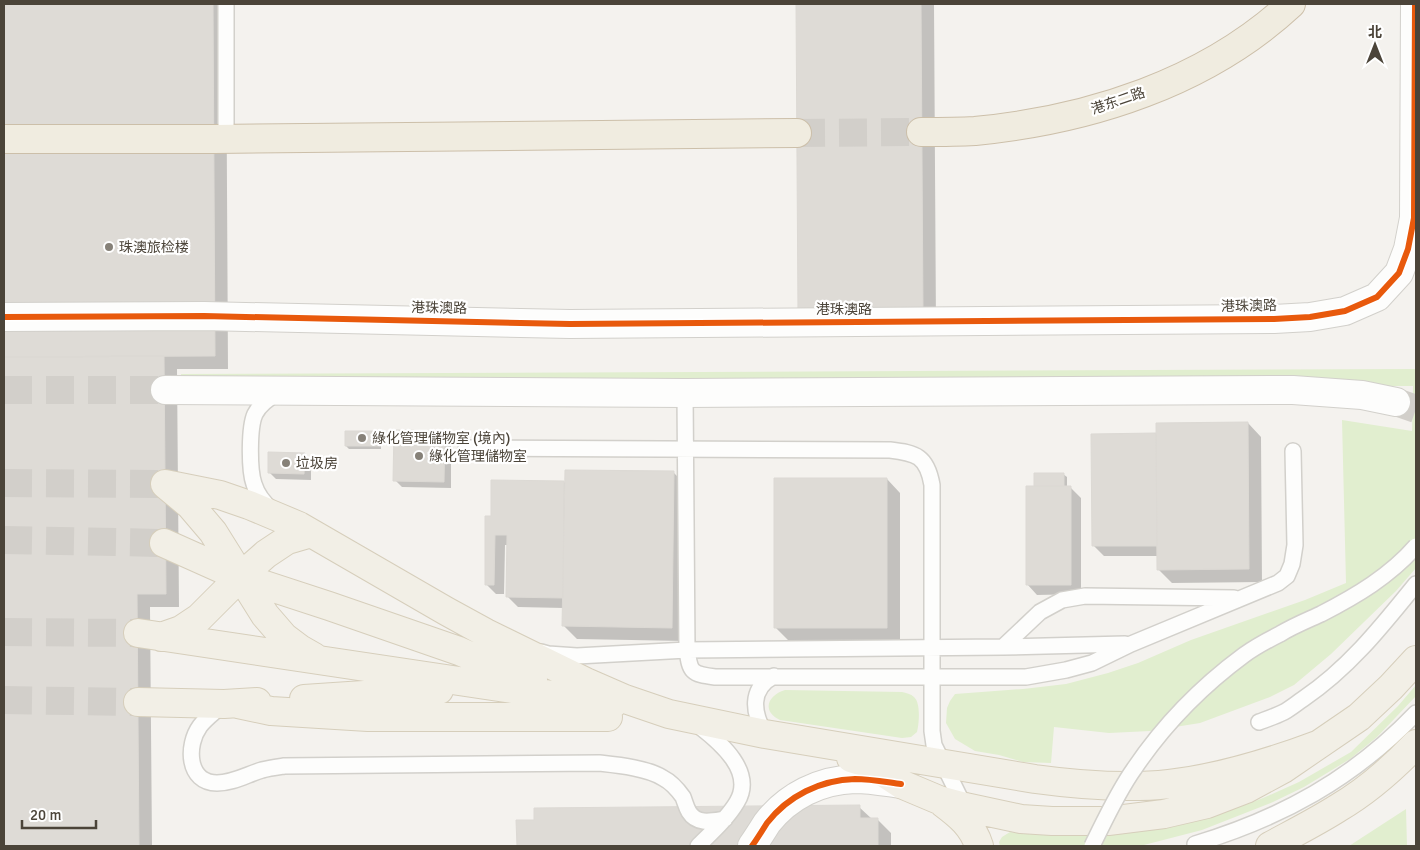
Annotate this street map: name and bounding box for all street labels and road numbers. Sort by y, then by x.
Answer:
street label: 港东二路 [1089,84,1147,118]
street label: 港珠澳路 [1221,297,1277,315]
street label: 港珠澳路 [411,299,467,317]
street label: 港珠澳路 [816,301,872,318]

